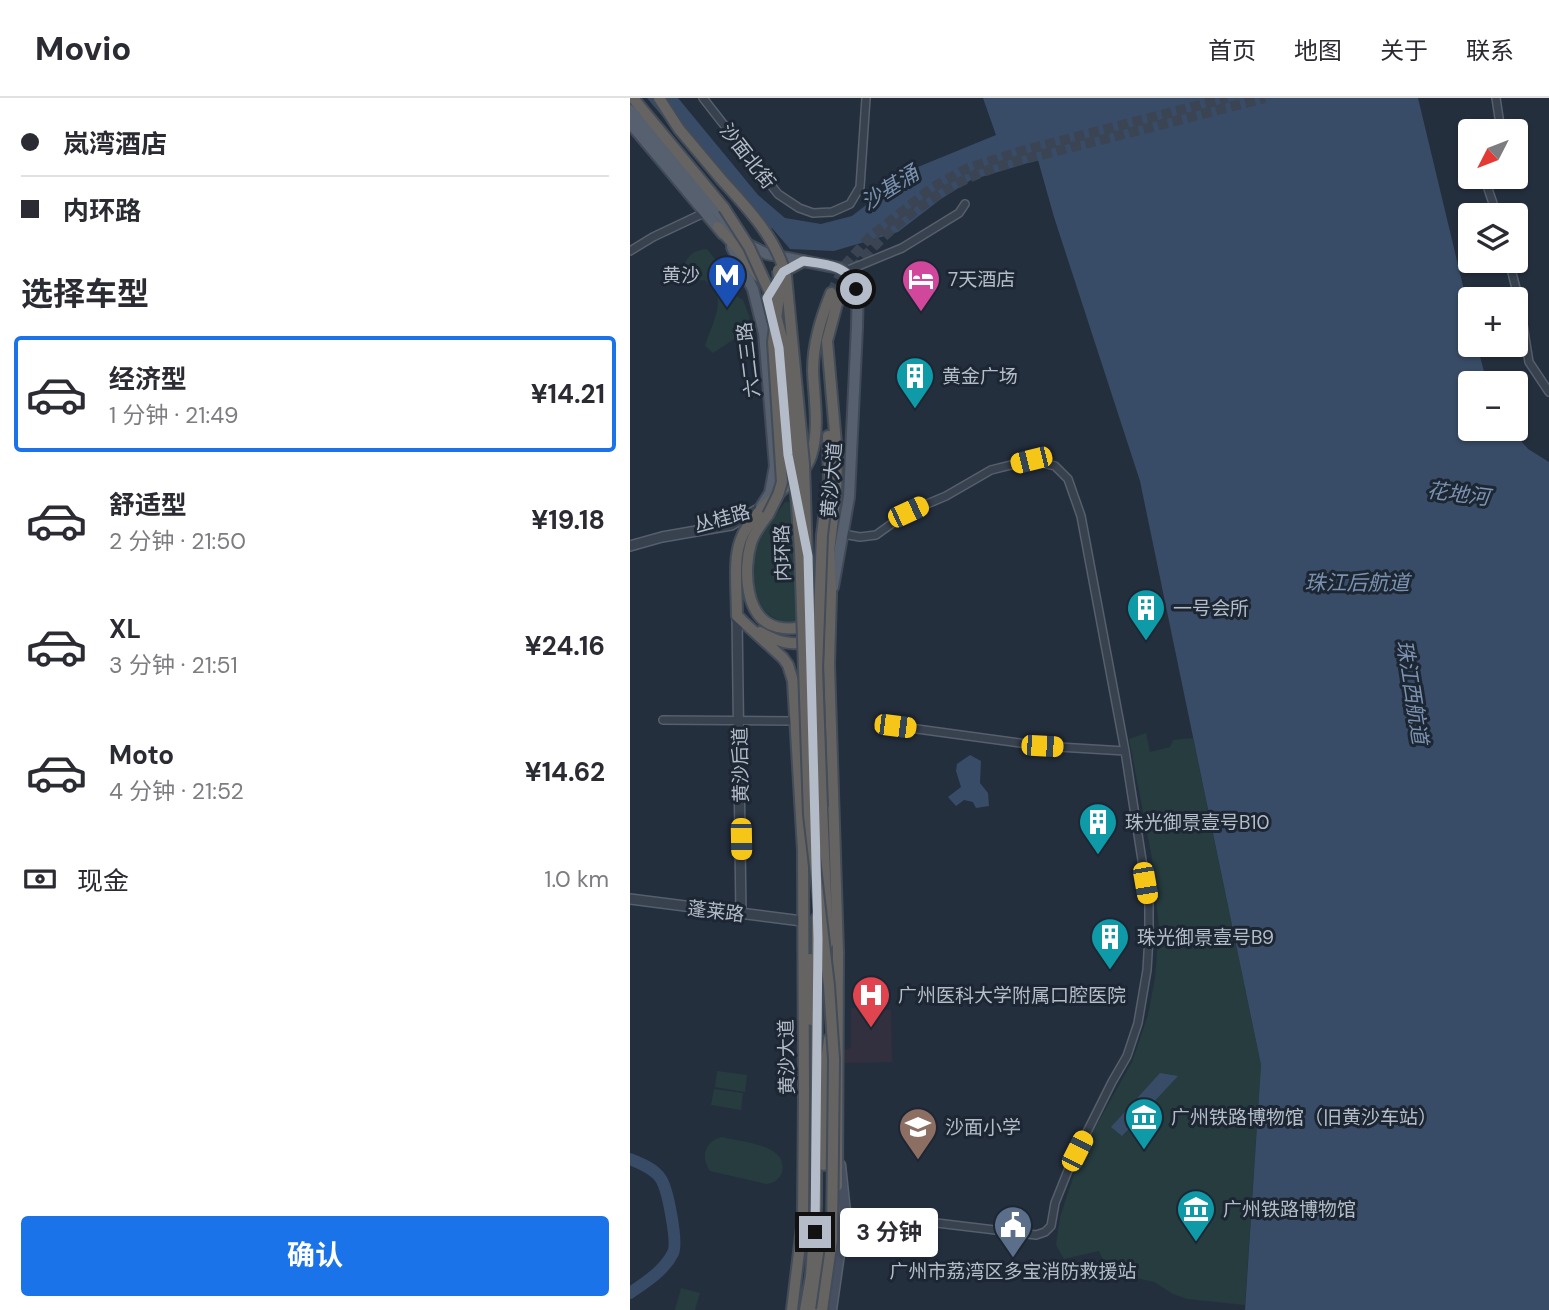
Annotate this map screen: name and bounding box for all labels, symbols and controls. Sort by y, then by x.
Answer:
text: Movio [35,27,131,70]
text: 首页 [1208,35,1256,66]
text: 地图 [1294,35,1342,66]
text: 关于 [1380,35,1428,66]
text: 联系 [1466,35,1514,66]
street label: 沙面北街 [714,119,781,194]
north arrow [1458,119,1528,189]
map controls [1458,119,1528,441]
text: 岚湾酒店 [63,127,167,161]
water label: 沙基涌 [856,158,926,217]
text: 内环路 [63,194,141,228]
button: layers [1458,203,1528,273]
metro station icon: 黄沙 [706,254,748,309]
hotel icon: 7天酒店 [900,258,942,313]
place label: 黄沙 [662,263,700,288]
place label: 7天酒店 [948,267,1015,292]
text: 选择车型 [21,273,149,315]
route start [840,273,872,305]
button: + [1458,287,1528,357]
street label: 六二三路 [731,321,766,399]
building icon: 黄金广场 [894,355,936,410]
text: 经济型 [109,362,187,396]
icon: car [25,363,88,426]
place label: 黄金广场 [942,364,1018,389]
button: − [1458,371,1528,441]
text: ¥14.21 [531,377,605,411]
text: 1 分钟 · 21:49 [109,400,239,430]
street label: 黄沙大道 [816,441,847,519]
car [1009,445,1054,475]
water label: 花地河 [1425,476,1495,512]
text: 舒适型 [109,488,187,522]
icon: car [25,489,88,552]
car [885,494,932,530]
street label: 丛桂路 [691,499,753,538]
text: ¥19.18 [531,503,605,537]
street label: 内环路 [769,524,796,582]
text: 2 分钟 · 21:50 [109,526,246,556]
water label: 珠江后航道 [1305,569,1412,597]
building icon: 一号会所 [1125,587,1167,642]
place label: 一号会所 [1173,596,1249,621]
text: XL [109,612,141,646]
icon: car [25,615,88,678]
text: ¥24.16 [525,629,605,663]
water label: 珠江西航道 [1390,638,1435,749]
text: 3 分钟 · 21:51 [109,650,238,680]
car [873,713,918,739]
street label: 黄沙后道 [727,727,754,803]
car [1021,734,1064,758]
text: Moto [109,738,174,772]
icon: car [25,741,88,804]
text: ¥14.62 [525,755,605,789]
text: 4 分钟 · 21:52 [109,776,244,806]
building icon: 珠光御景壹号B10 [1077,801,1119,856]
place label: 珠光御景壹号B10 [1125,810,1269,835]
car [731,818,752,860]
icon: cash [21,860,59,898]
car [1132,860,1159,906]
text: 现金 [77,864,129,898]
text: 1.0 km [544,864,609,894]
street label: 蓬莱路 [686,896,746,927]
building icon: 珠光御景壹号B9 [1089,916,1131,971]
place label: 珠光御景壹号B9 [1137,925,1274,950]
hospital icon: 广州医科大学附属口腔医院 [850,974,892,1029]
place label: 广州医科大学附属口腔医院 [898,983,1126,1008]
street label: 黄沙大道 [773,1019,800,1095]
museum icon: 广州铁路博物馆（旧黄沙车站） [1123,1096,1165,1151]
place label: 广州铁路博物馆（旧黄沙车站） [1171,1105,1437,1130]
school or university icon: 沙面小学 [897,1106,939,1161]
place label: 沙面小学 [945,1115,1021,1140]
car [1059,1128,1096,1174]
museum icon: 广州铁路博物馆 [1175,1188,1217,1243]
place label: 广州铁路博物馆 [1223,1197,1356,1222]
public building icon: 广州市荔湾区多宝消防救援站 [992,1204,1034,1259]
callout: 3 分钟 [840,1208,938,1256]
button: 确认 [21,1216,609,1296]
route end [799,1216,831,1248]
text: 3 分钟 [856,1217,922,1247]
place label: 广州市荔湾区多宝消防救援站 [889,1259,1137,1284]

